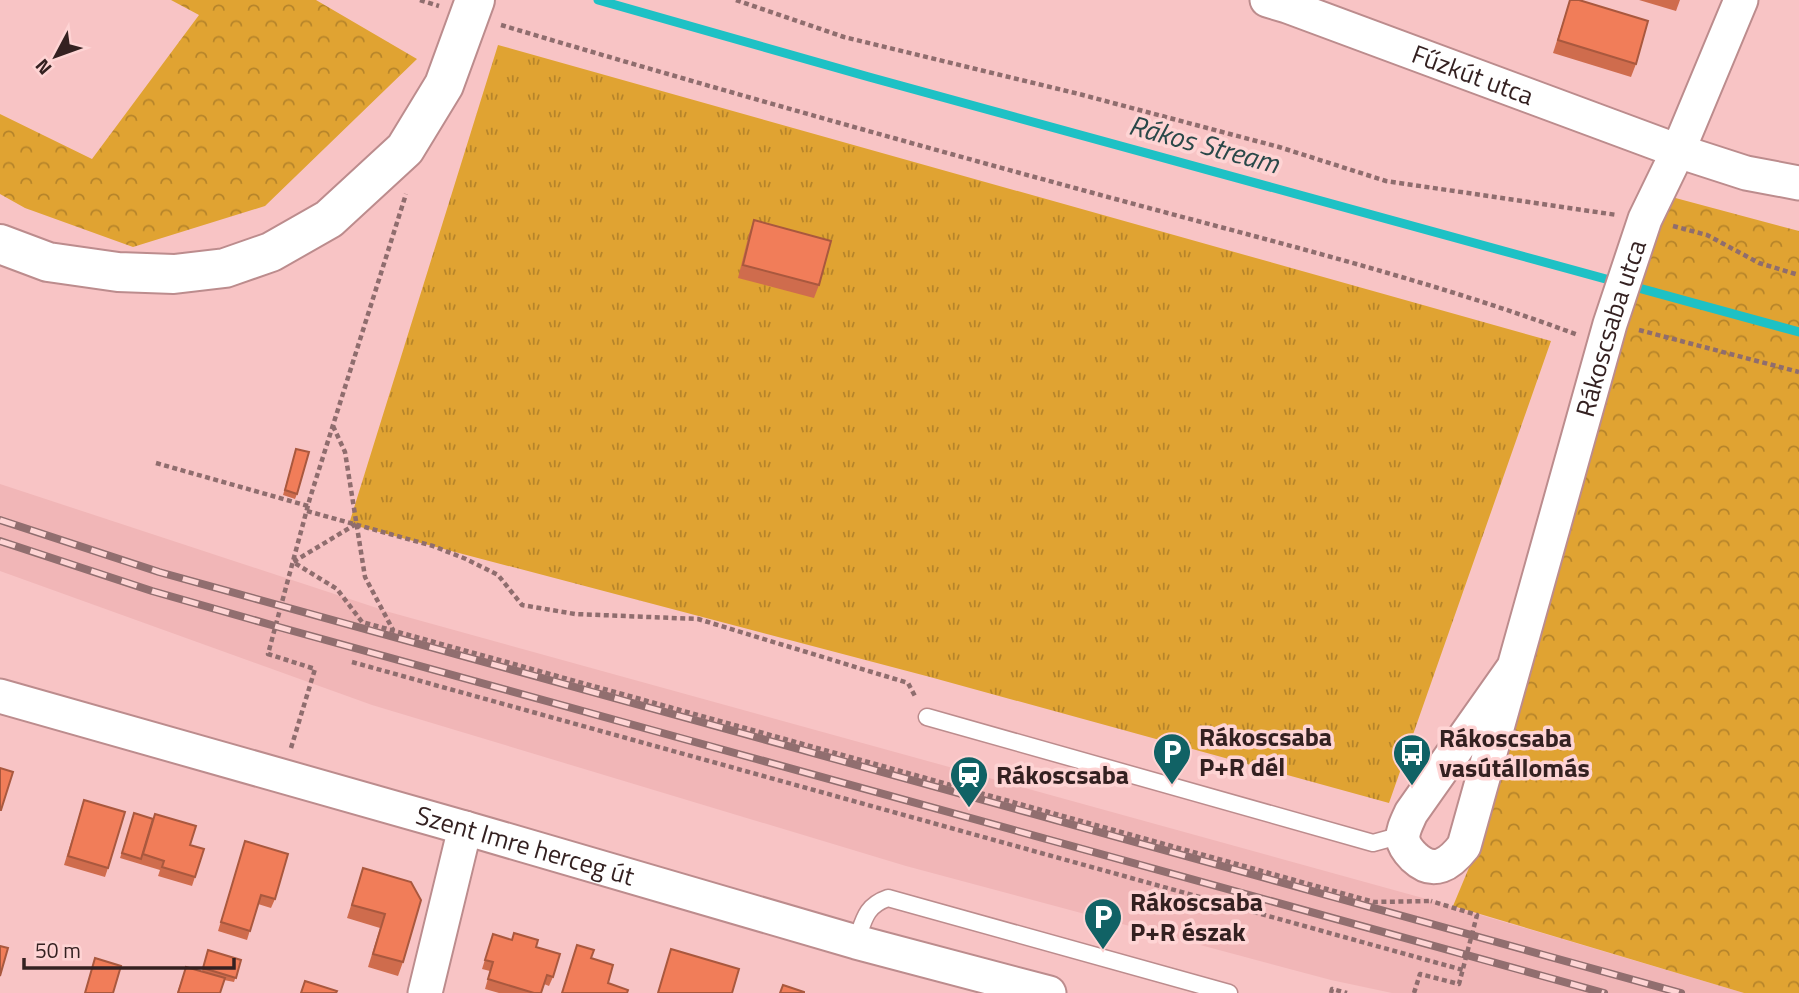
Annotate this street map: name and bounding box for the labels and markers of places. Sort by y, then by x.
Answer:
place label: Rákoscsaba P+R dél [1199,717,1332,786]
place label: Rákoscsaba vasútállomás [1439,718,1590,787]
parking icon: Rákoscsaba P+R dél [1151,731,1193,786]
bus stop icon: Rákoscsaba vasútállomás [1391,732,1433,787]
station icon: Rákoscsaba [948,754,990,809]
place label: Rákoscsaba [996,755,1129,794]
place label: Rákoscsaba P+R észak [1130,882,1263,951]
parking icon: Rákoscsaba P+R észak [1082,896,1124,951]

